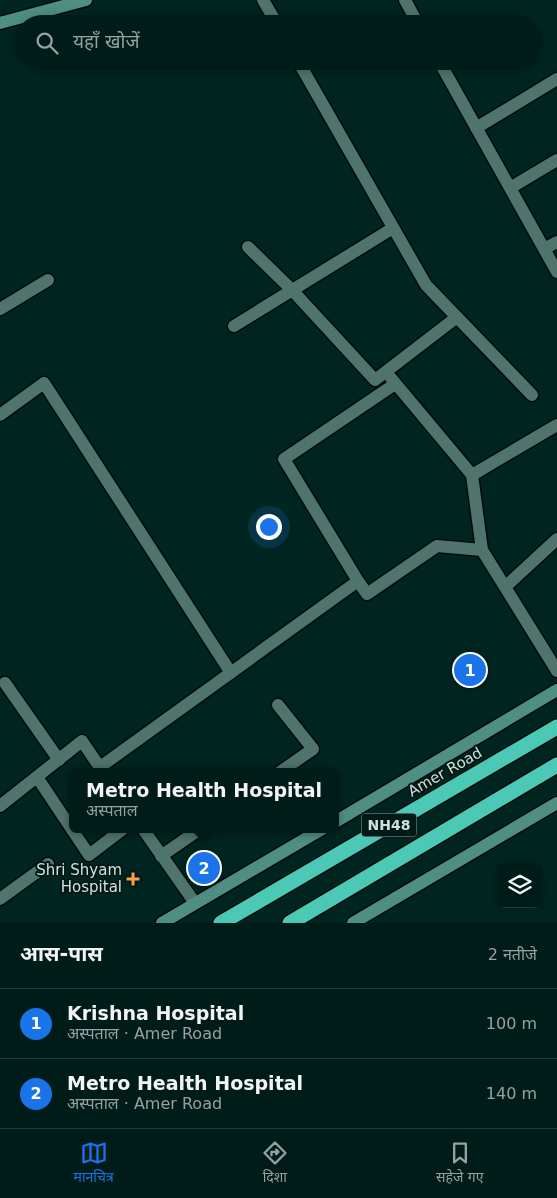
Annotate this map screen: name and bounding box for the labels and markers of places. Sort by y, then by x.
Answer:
pin: 1 [454,651,486,689]
pin: 2 [188,849,220,887]
place label: Shri Shyam Hospital [36,861,122,896]
marker: Shri Shyam Hospital [126,872,140,886]

